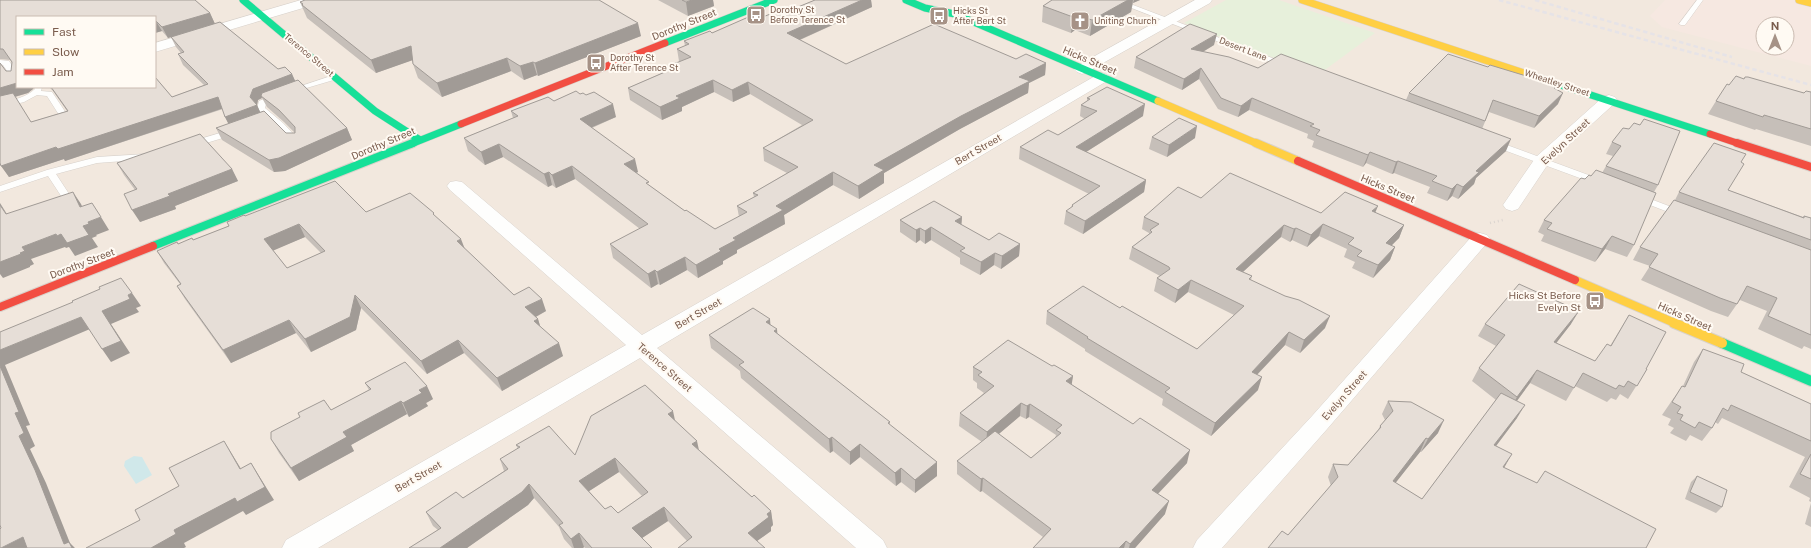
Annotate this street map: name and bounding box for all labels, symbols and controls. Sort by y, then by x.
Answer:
bus stop icon: Dorothy St Before Terence St [745,4,767,26]
place label: Dorothy St Before Terence St [770,4,846,25]
bus stop icon: Hicks St After Bert St [928,5,950,27]
place label: Hicks St After Bert St [953,5,1006,26]
street label: Dorothy Street [650,6,718,42]
church icon: Uniting Church [1069,10,1091,32]
place label: Uniting Church [1094,15,1157,26]
legend [16,16,156,88]
north arrow [1755,16,1795,56]
text: N [1771,20,1779,32]
text: Fast [52,25,77,39]
street label: Terence Street [282,30,337,79]
street label: Desert Lane [1218,34,1269,63]
street label: Hicks Street [1061,43,1119,77]
text: Slow [52,45,80,59]
bus stop icon: Dorothy St After Terence St [585,52,607,74]
place label: Dorothy St After Terence St [610,52,679,73]
text: Jam [52,65,74,79]
street label: Wheatley Street [1523,67,1592,98]
street label: Evelyn Street [1538,115,1592,167]
street label: Dorothy Street [349,124,417,162]
street label: Bert Street [953,131,1003,167]
street label: Hicks Street [1359,171,1417,205]
street label: Dorothy Street [48,245,116,281]
place label: Hicks St Before Evelyn St [1508,289,1581,313]
bus stop icon: Hicks St Before Evelyn St [1584,290,1606,312]
street label: Bert Street [673,295,723,331]
street label: Hicks Street [1656,299,1714,333]
street label: Terence Street [635,340,695,394]
street label: Evelyn Street [1319,367,1369,422]
street label: Bert Street [393,458,443,494]

